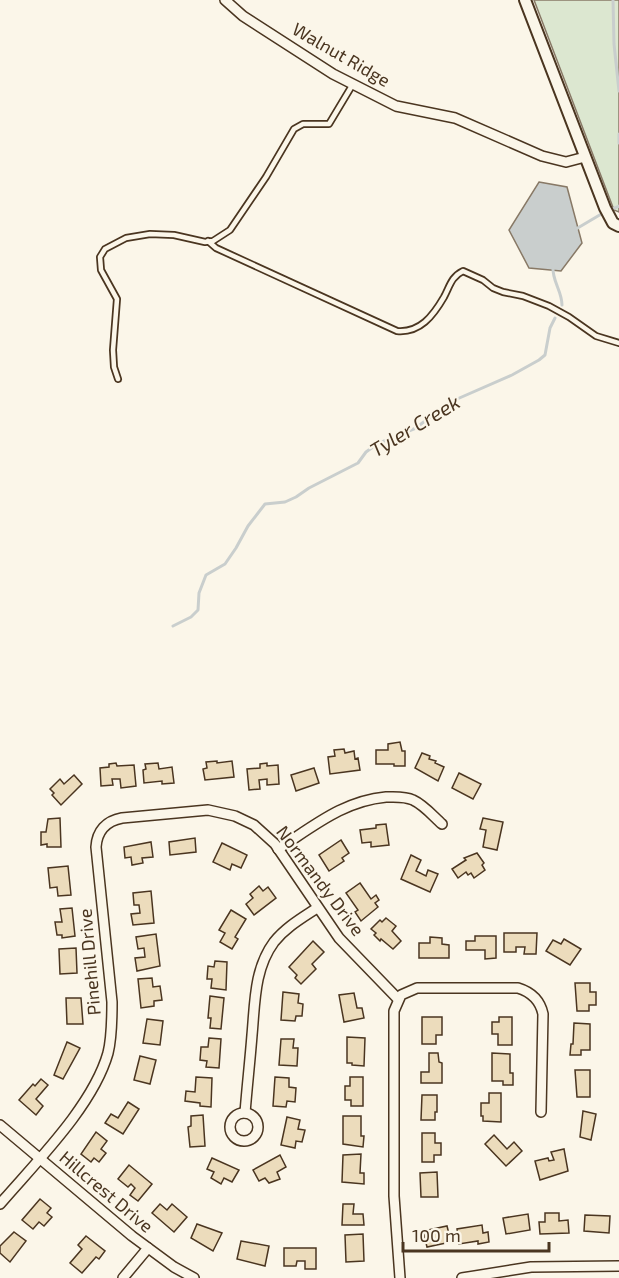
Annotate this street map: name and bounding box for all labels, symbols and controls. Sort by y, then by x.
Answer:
street label: Walnut Ridge [289,17,394,91]
water label: Tyler Creek [365,389,464,462]
street label: Normandy Drive [272,821,369,940]
street label: Pinehill Drive [73,908,105,1016]
street label: Hillcrest Drive [55,1146,158,1237]
scale bar [403,1215,548,1253]
text: 100 m [412,1224,461,1246]

